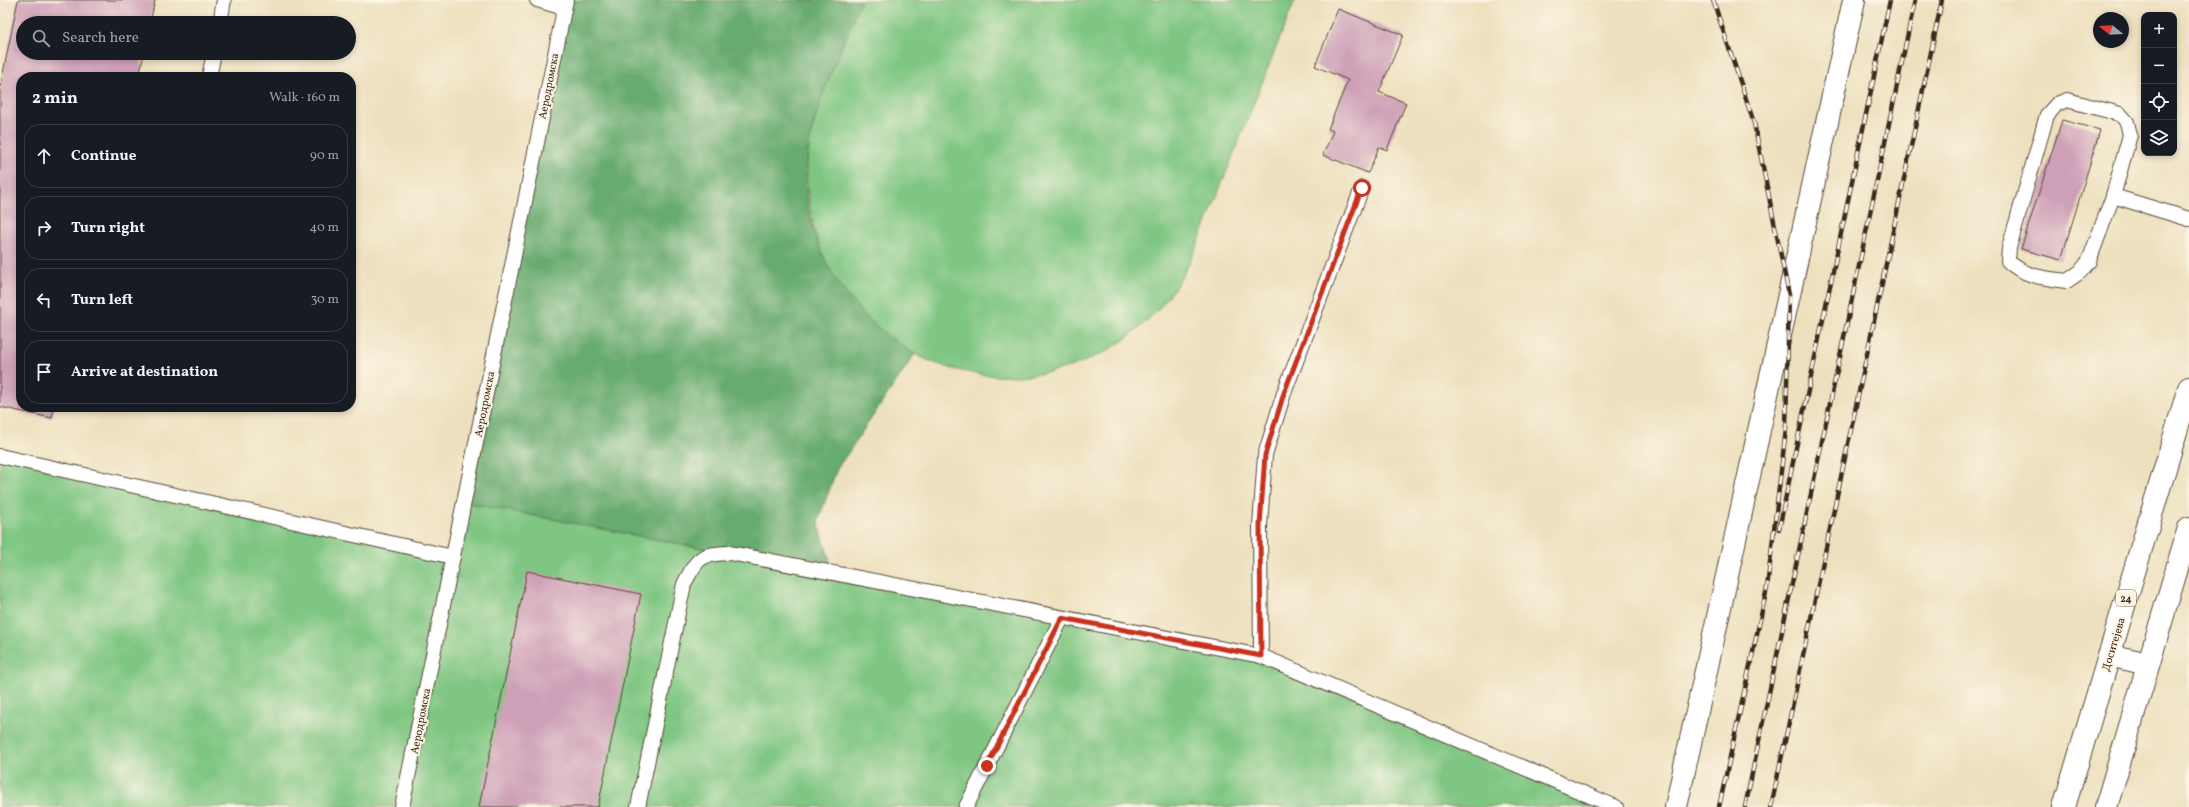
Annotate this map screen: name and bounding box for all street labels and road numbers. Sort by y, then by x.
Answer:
street label: Аеродромска [536,52,563,121]
street label: Аеродромска [472,370,499,439]
road number: 24 [2116,590,2136,606]
street label: Доситејева [2099,615,2130,673]
street label: Аеродромска [408,687,435,756]

